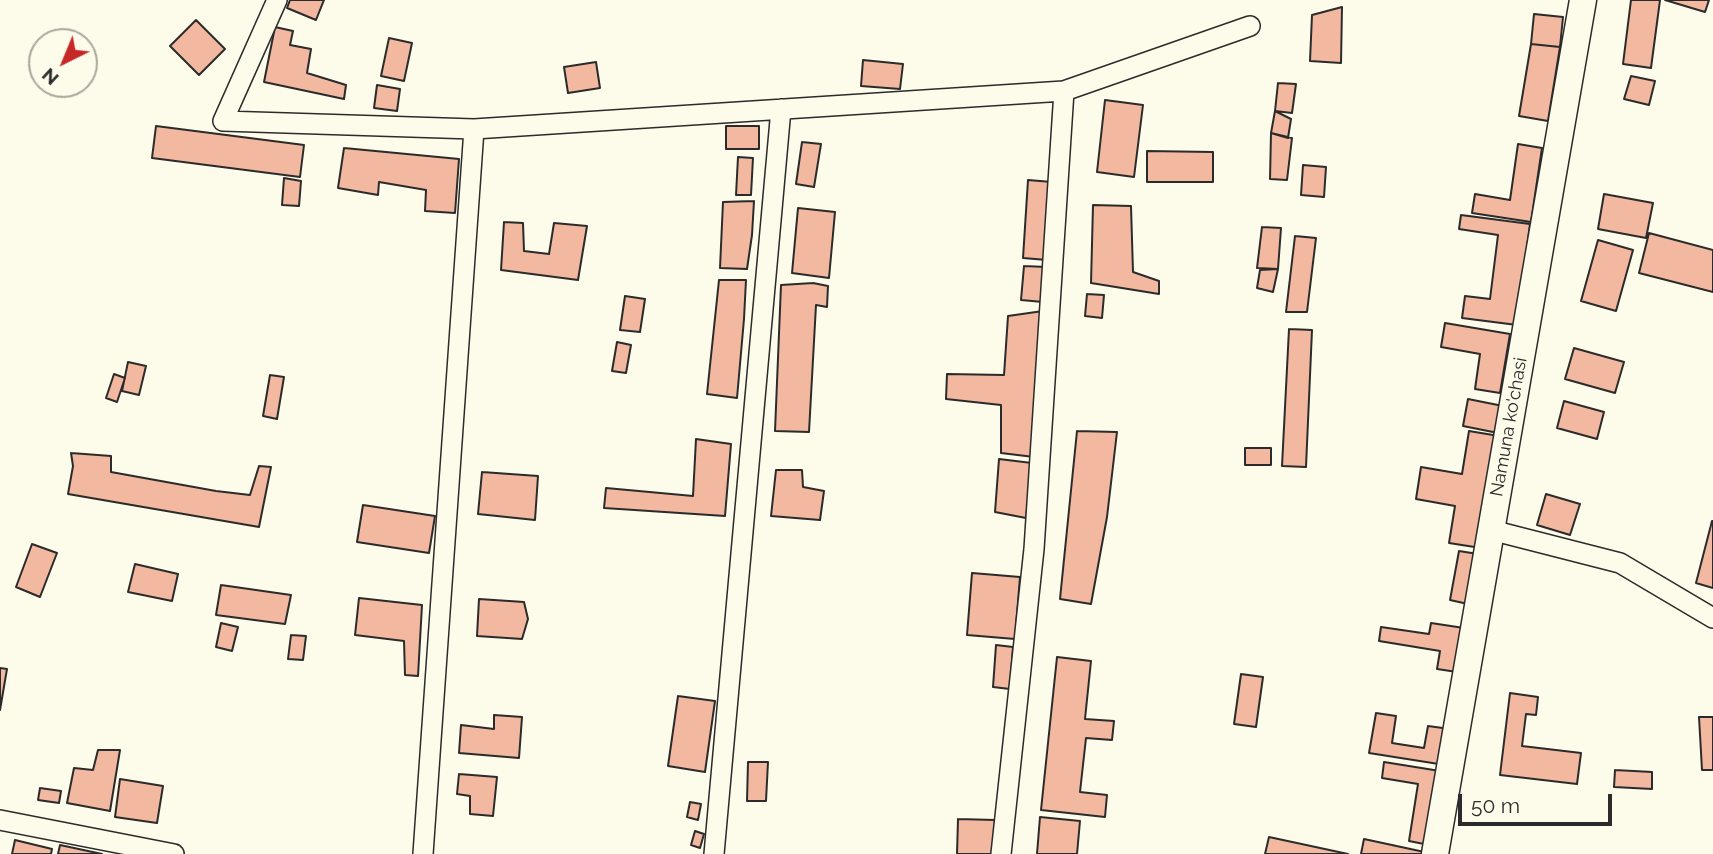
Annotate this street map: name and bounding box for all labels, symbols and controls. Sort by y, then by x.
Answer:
north arrow [28,28,98,98]
text: N [37,64,63,90]
street label: Namuna ko'chasi [1486,356,1532,498]
scale bar [1461,780,1615,824]
text: 50 m [1471,793,1520,818]

